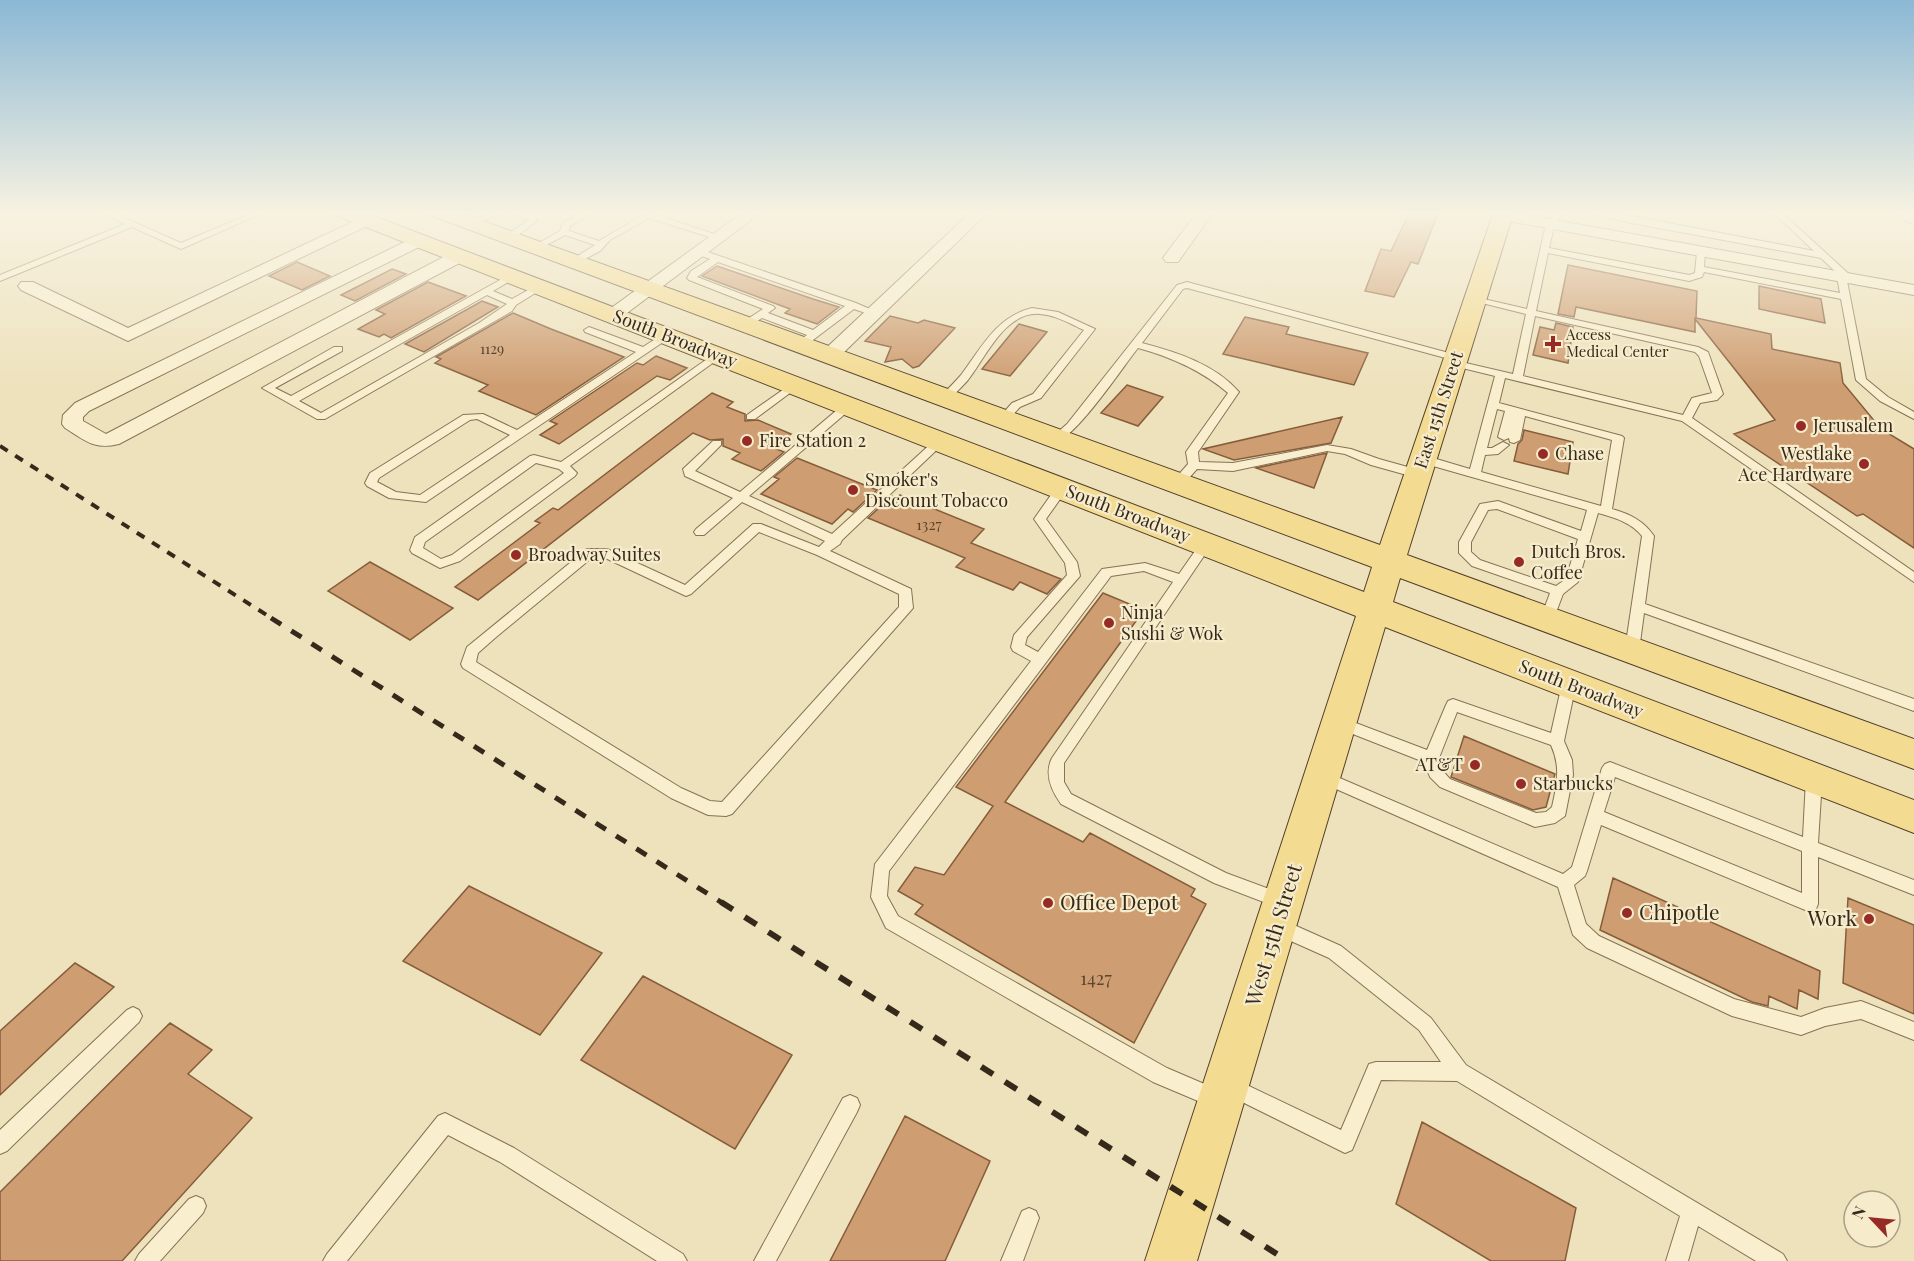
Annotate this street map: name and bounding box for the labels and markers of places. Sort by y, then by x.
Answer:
place label: Access Medical Center [1565,324,1669,361]
marker: Access Medical Center [1544,335,1562,353]
place label: Jerusalem [1812,413,1893,437]
marker: Jerusalem [1794,419,1808,433]
place label: Fire Station 2 [759,428,866,452]
marker: Fire Station 2 [740,434,754,448]
place label: Chase [1555,441,1604,465]
place label: Westlake Ace Hardware [1737,441,1852,486]
marker: Chase [1536,447,1550,461]
marker: Westlake Ace Hardware [1857,457,1871,471]
place label: Smoker's Discount Tobacco [865,467,1008,512]
marker: Smoker's Discount Tobacco [846,483,860,497]
place label: Dutch Bros. Coffee [1531,539,1626,584]
place label: Broadway Suites [528,542,661,566]
marker: Broadway Suites [509,548,523,562]
marker: Dutch Bros. Coffee [1512,555,1526,569]
place label: Ninja Sushi & Wok [1121,600,1223,645]
marker: Ninja Sushi & Wok [1102,616,1116,630]
place label: AT&T [1414,752,1463,776]
marker: AT&T [1468,758,1482,772]
place label: Starbucks [1533,771,1613,795]
marker: Starbucks [1514,777,1528,791]
place label: Office Depot [1060,887,1179,915]
marker: Office Depot [1041,896,1055,910]
place label: Chipotle [1639,897,1720,925]
place label: Work [1806,903,1857,931]
marker: Chipotle [1620,906,1634,920]
marker: Work [1862,912,1876,926]

